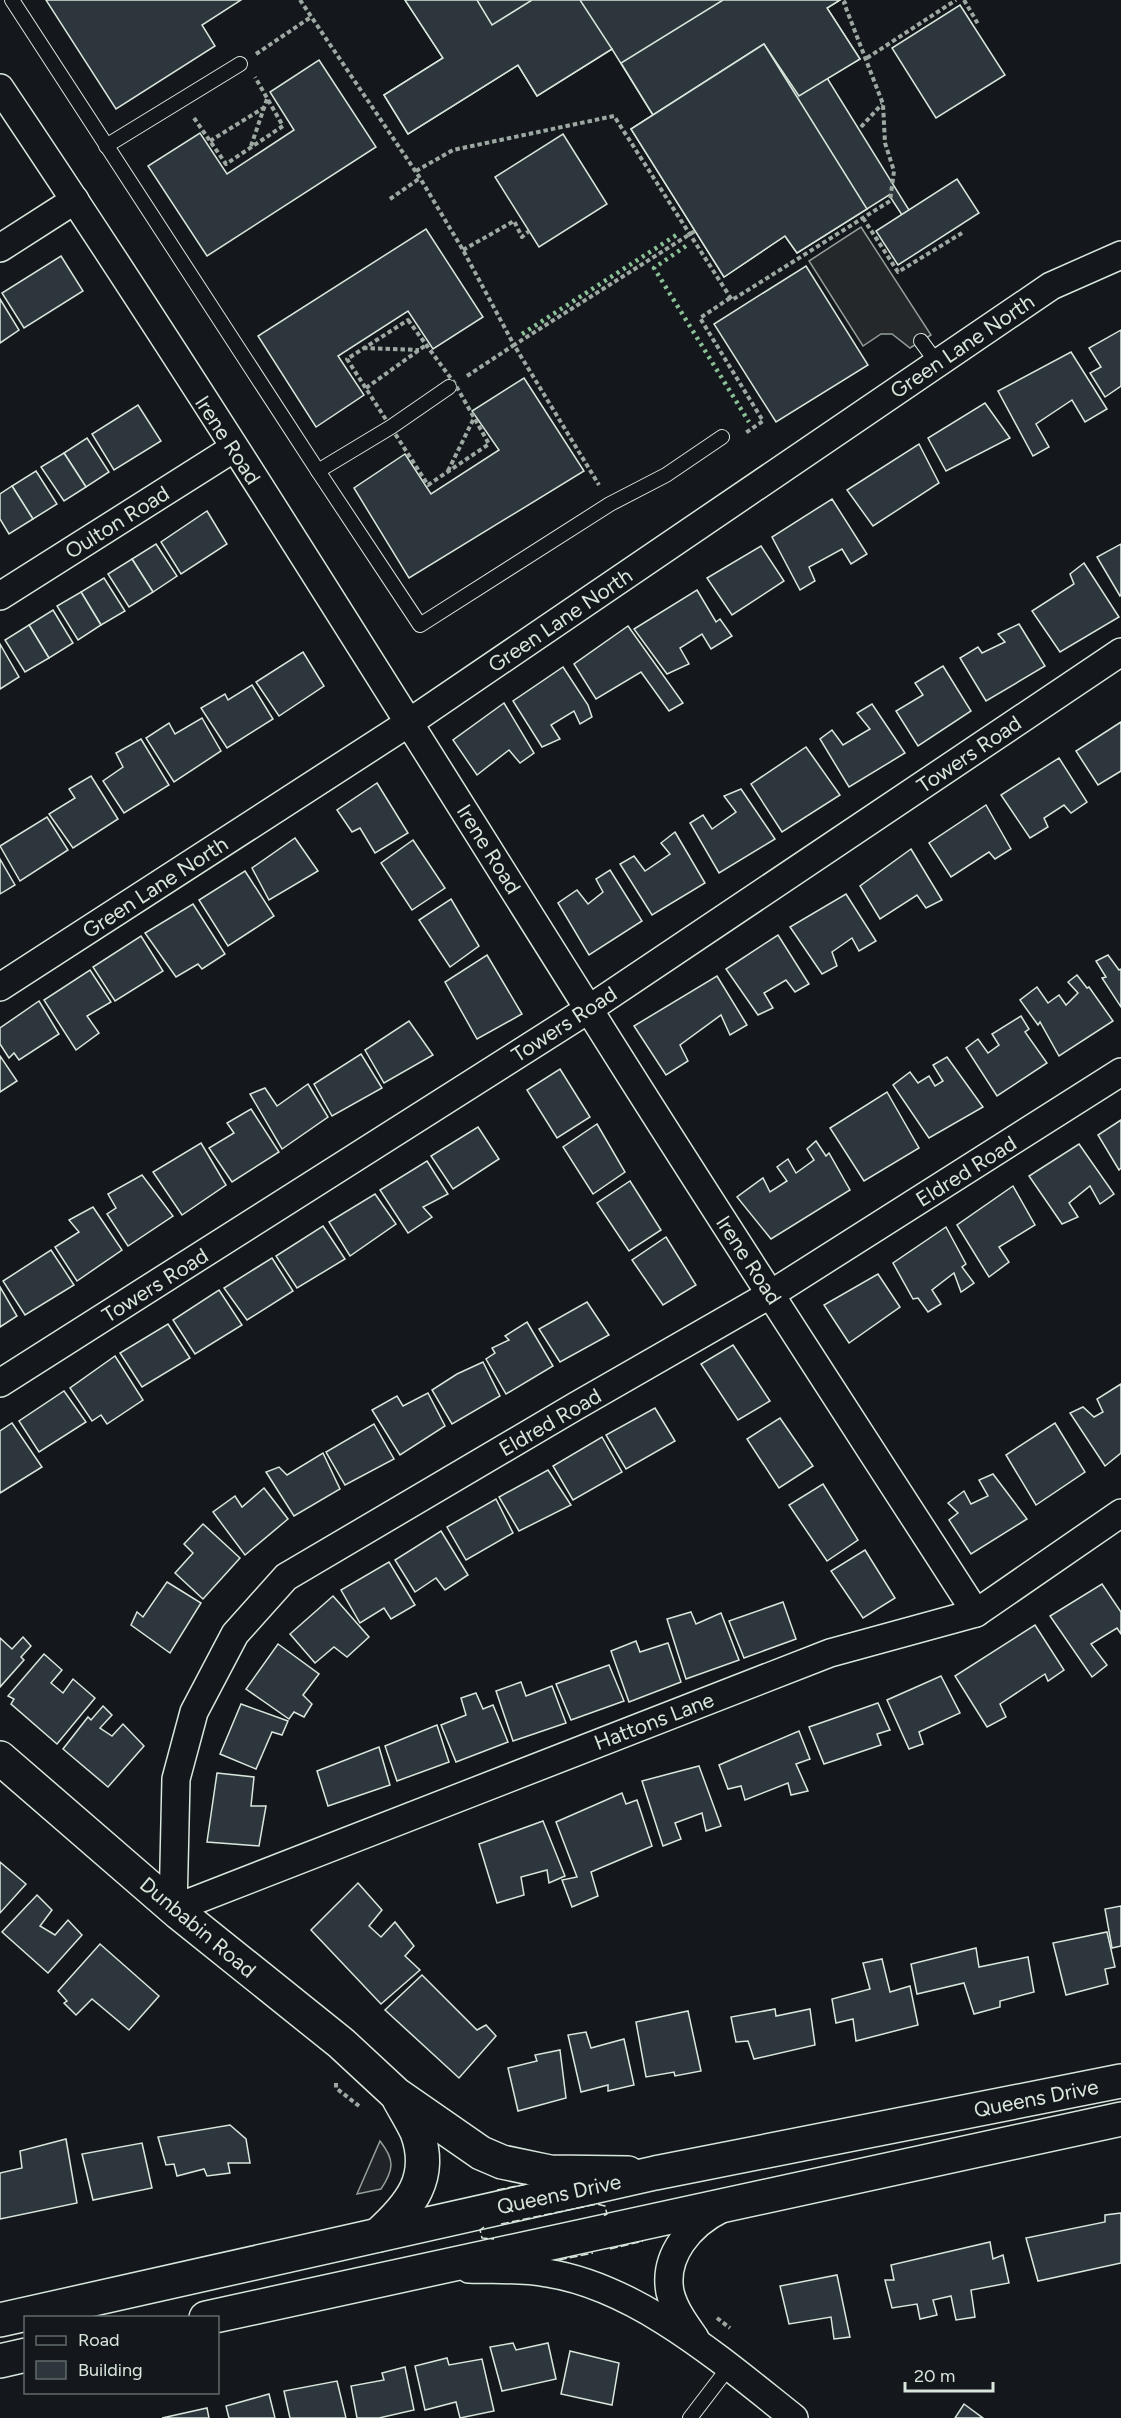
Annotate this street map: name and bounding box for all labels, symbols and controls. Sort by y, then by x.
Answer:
street label: Green Lane North [885,289,1039,403]
street label: Irene Road [190,391,266,489]
street label: Oulton Road [60,480,174,564]
street label: Green Lane North [483,563,637,677]
street label: Towers Road [912,710,1026,798]
street label: Irene Road [452,800,526,898]
street label: Green Lane North [78,831,232,943]
street label: Towers Road [507,981,621,1067]
street label: Eldred Road [911,1130,1021,1212]
street label: Irene Road [711,1211,787,1309]
street label: Towers Road [97,1243,213,1327]
street label: Eldred Road [494,1383,606,1461]
street label: Hattons Lane [591,1687,717,1755]
street label: Dunbabin Road [135,1871,261,1983]
street label: Queens Drive [972,2074,1100,2122]
street label: Queens Drive [495,2169,623,2219]
legend [24,2316,219,2394]
text: Road [78,2329,119,2351]
scale bar [905,2355,994,2393]
text: Building [78,2359,143,2381]
text: 20 m [914,2365,955,2387]

